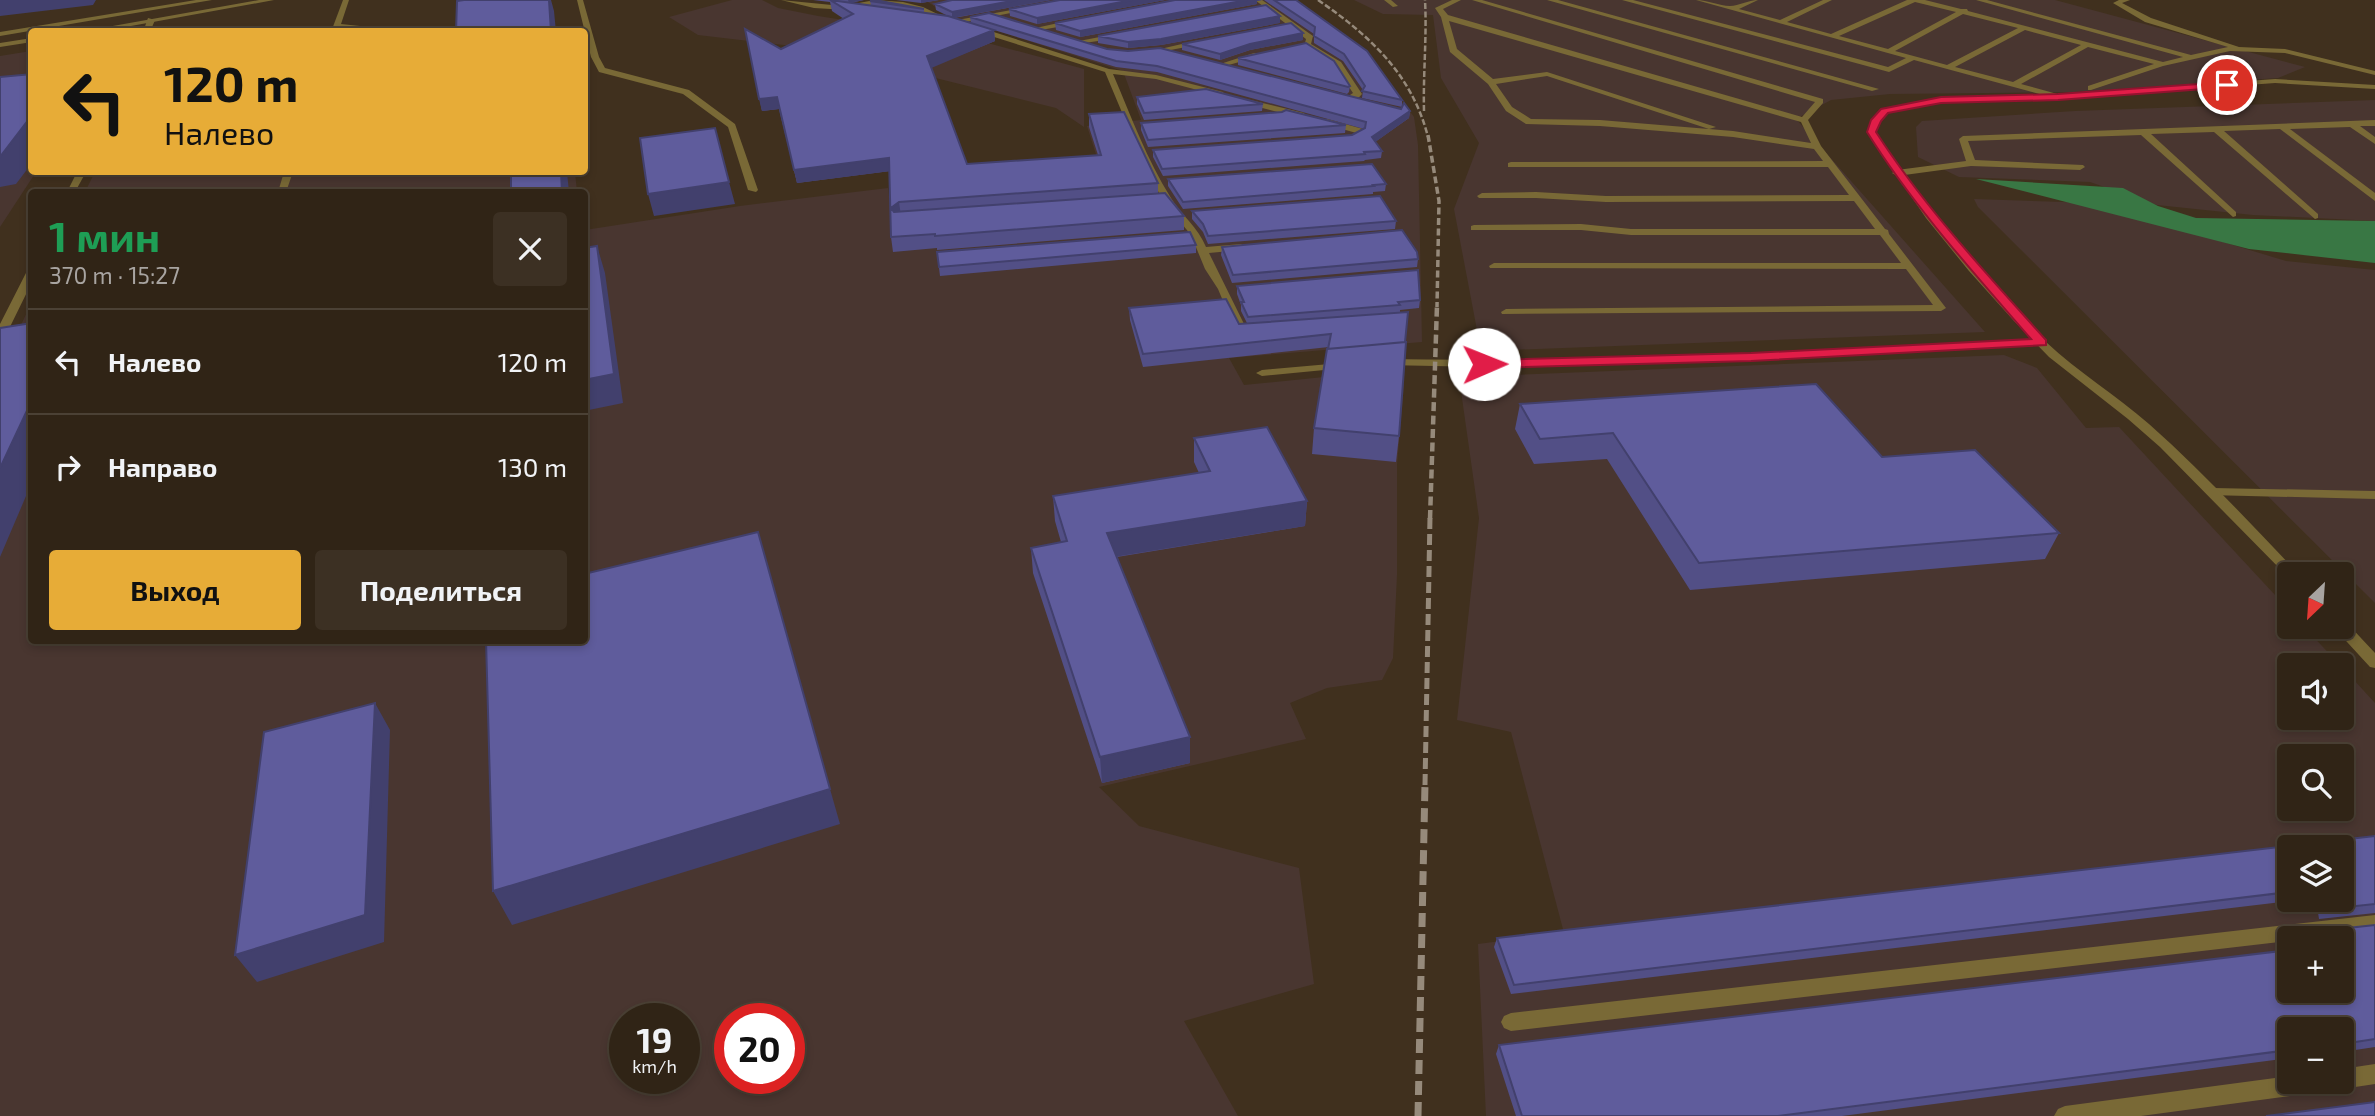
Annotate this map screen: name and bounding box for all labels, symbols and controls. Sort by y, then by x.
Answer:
text: 120 m [164,53,298,112]
pin [2197,55,2257,115]
icon: left [49,56,140,147]
icon: arrive [2208,66,2246,104]
text: Налево [164,113,274,151]
text: 1 мин [49,210,160,260]
button: close [493,212,567,286]
text: 370 m · 15:27 [49,261,180,289]
position arrow [1447,327,1521,401]
icon: left [49,343,87,381]
text: Налево [108,346,201,377]
text: 120 m [498,346,567,377]
icon: right [49,448,87,486]
text: Направо [108,451,217,482]
text: 130 m [498,451,567,482]
button: Выход [49,550,301,630]
button: Поделиться [315,550,567,630]
north arrow [2277,562,2354,639]
map controls [2277,562,2354,1094]
button: sound [2277,653,2354,730]
button: search [2277,744,2354,821]
button: layers [2277,835,2354,912]
button: + [2277,926,2354,1003]
speed limit sign: 20 [714,1003,805,1094]
button: − [2277,1017,2354,1094]
text: 19 [637,1018,672,1060]
text: km/h [632,1055,677,1077]

